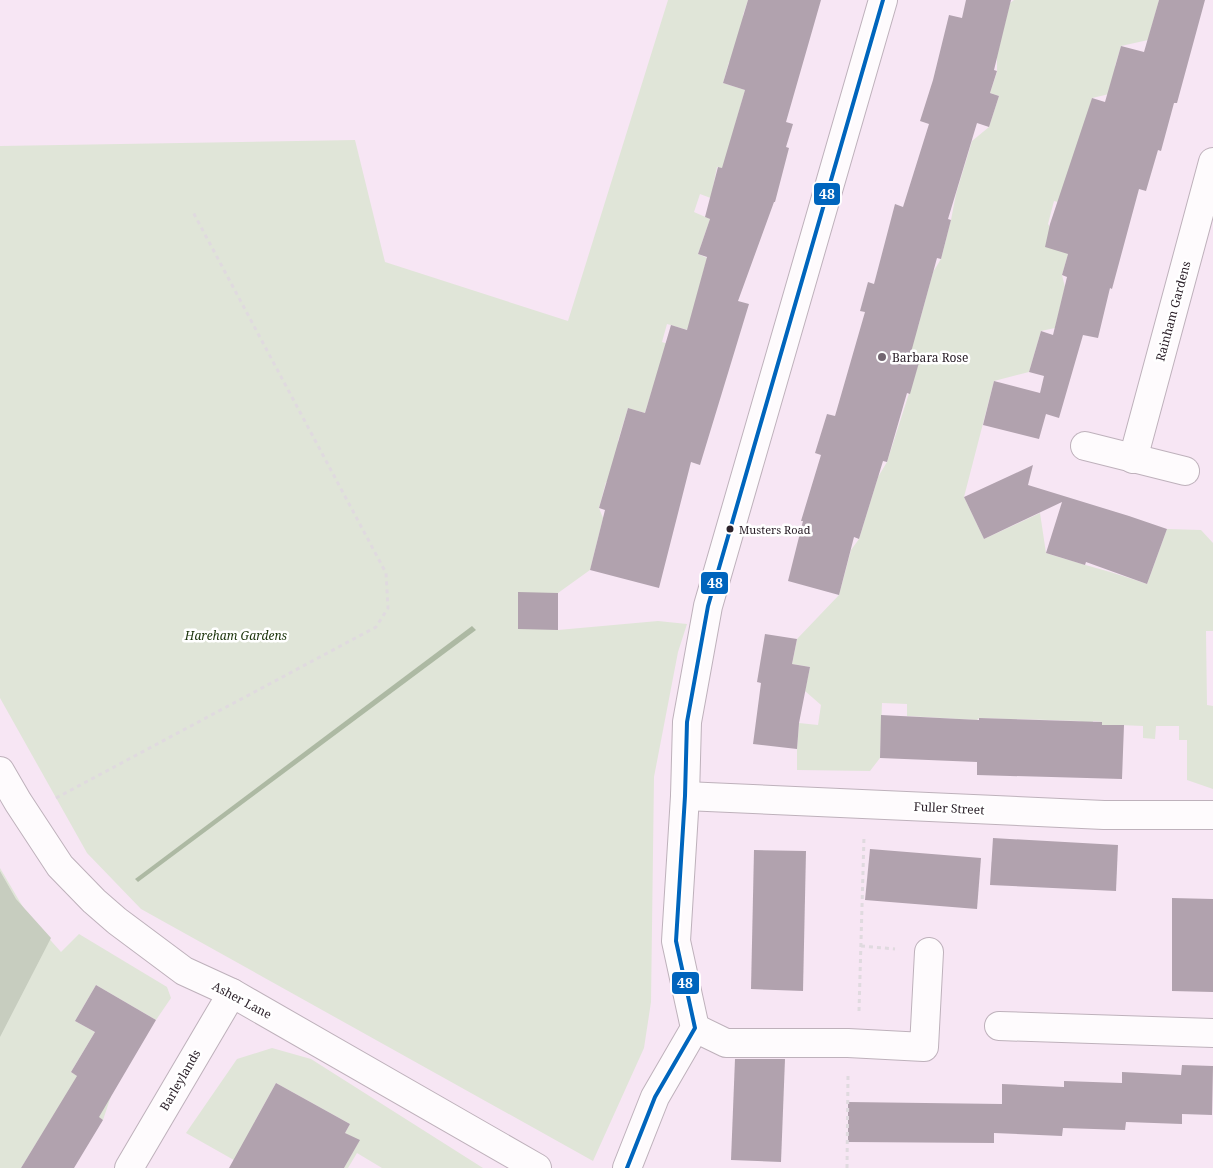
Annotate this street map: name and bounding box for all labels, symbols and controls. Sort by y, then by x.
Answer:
line badge: 48 [813,182,841,206]
text: 48 [819,184,835,203]
street label: Rainham Gardens [1151,259,1195,363]
place label: Barbara Rose [892,349,968,366]
marker: Barbara Rose [876,351,888,363]
place label: Musters Road [739,522,811,537]
marker: Musters Road [725,524,735,534]
line badge: 48 [700,571,729,595]
text: 48 [707,573,723,592]
park label: Hareham Gardens [184,627,288,644]
street label: Fuller Street [913,798,985,818]
line badge: 48 [671,971,700,995]
text: 48 [677,973,693,992]
street label: Asher Lane [209,977,275,1023]
street label: Barleylands [156,1046,204,1114]

